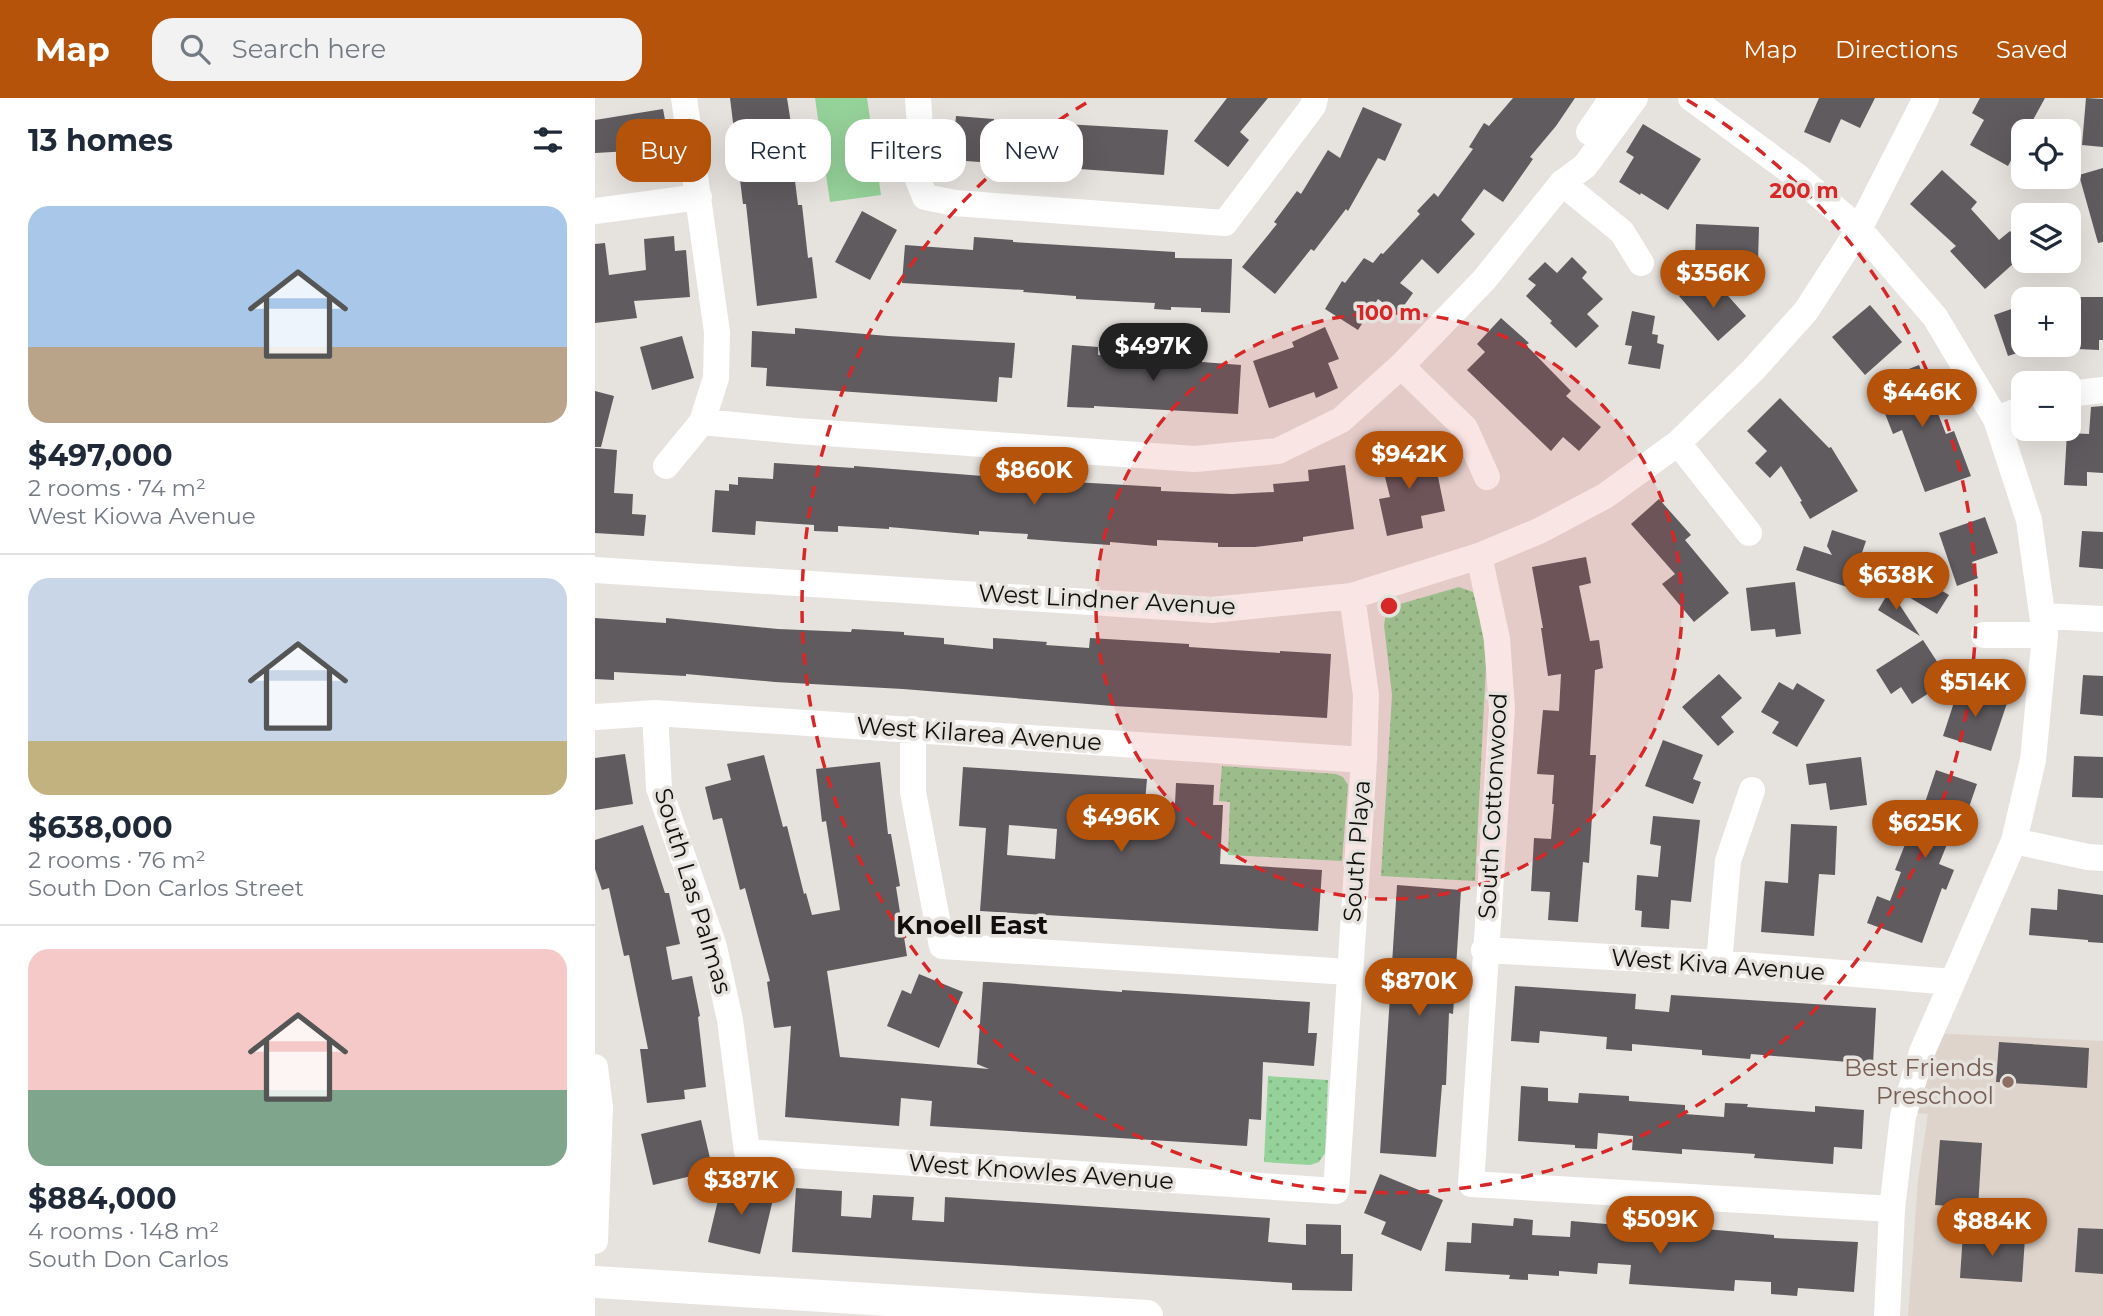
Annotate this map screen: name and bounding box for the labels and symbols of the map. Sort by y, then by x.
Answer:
text: 200 m [1770,178,1838,203]
pin: $356K [1664,250,1762,310]
text: 100 m [1357,300,1421,325]
pin: $497K [1104,324,1202,383]
pin: $446K [1873,370,1971,429]
pin: $942K [1360,432,1458,491]
pin: $860K [985,448,1083,507]
pin: $638K [1847,552,1945,612]
street label: West Lindner Avenue [977,578,1237,621]
centre of rings [1377,594,1401,618]
pin: $514K [1926,660,2024,719]
street label: South Cottonwood [1472,692,1513,920]
street label: West Kilarea Avenue [855,710,1103,757]
street label: South Playa [1337,779,1376,923]
street label: South Las Palmas [648,785,739,997]
pin: $496K [1072,794,1170,854]
pin: $625K [1876,800,1974,860]
district label: Knoell East [896,909,1048,941]
street label: West Kiva Avenue [1610,943,1826,986]
pin: $870K [1370,958,1468,1018]
place label: Best Friends Preschool [1844,1053,1994,1110]
marker: Best Friends Preschool [2000,1074,2016,1090]
street label: West Knowles Avenue [907,1148,1175,1195]
pin: $387K [692,1158,790,1217]
pin: $509K [1611,1196,1709,1256]
pin: $884K [1943,1198,2041,1258]

